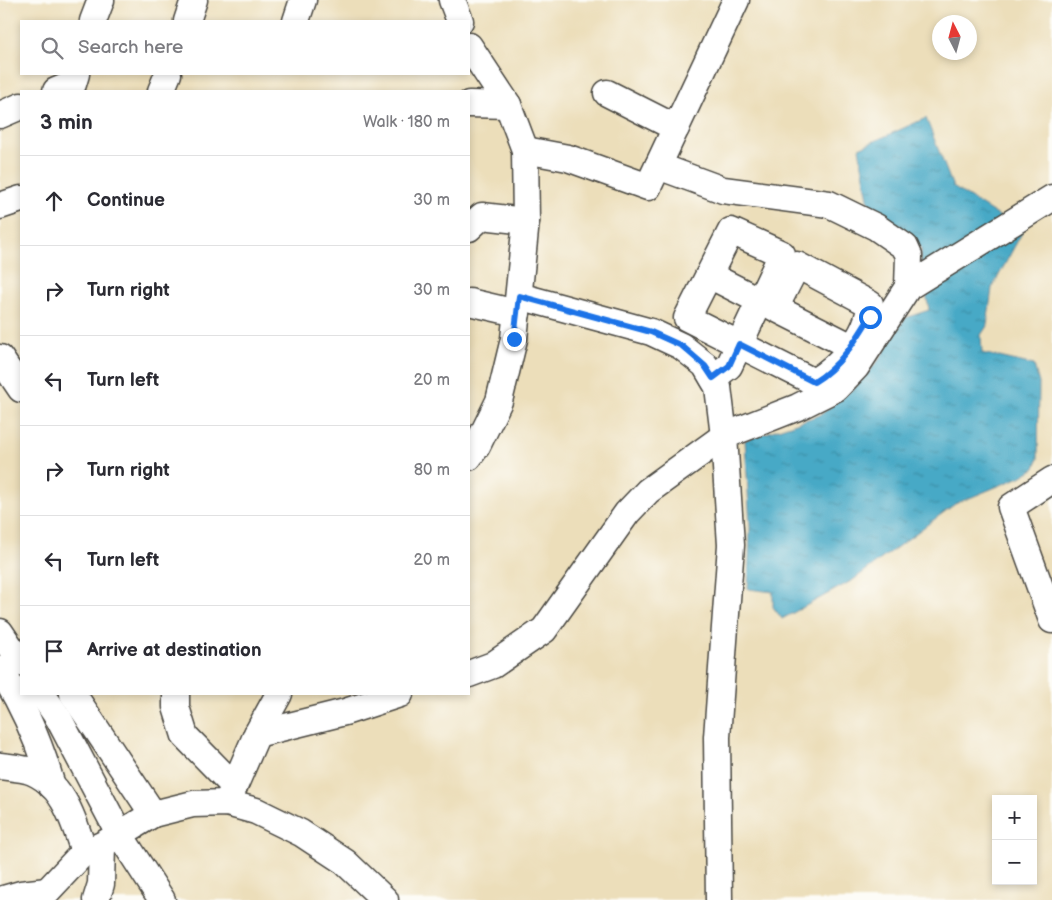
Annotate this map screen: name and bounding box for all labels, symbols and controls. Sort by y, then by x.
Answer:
north arrow [932,15,977,60]
search box [20,20,470,75]
icon: search [38,34,66,62]
text: Search here [78,36,183,59]
text: 3 min [40,110,93,135]
text: Walk · 180 m [363,113,450,132]
icon: ahead [40,187,68,215]
text: Continue [87,189,165,212]
text: 30 m [413,191,450,210]
icon: right [40,277,68,305]
text: Turn right [87,279,170,302]
text: 30 m [413,281,450,300]
route start [859,306,882,329]
route end [503,328,526,351]
icon: left [40,367,68,395]
text: Turn left [87,369,159,392]
text: 20 m [414,371,450,390]
icon: right [40,457,68,485]
text: Turn right [87,459,170,482]
text: 80 m [414,461,450,480]
icon: left [40,547,68,575]
text: Turn left [87,549,159,572]
text: 20 m [414,551,450,570]
icon: arrive [40,637,68,665]
text: Arrive at destination [87,639,262,662]
map controls [992,795,1037,885]
button: + [992,795,1037,840]
button: − [992,840,1037,885]

